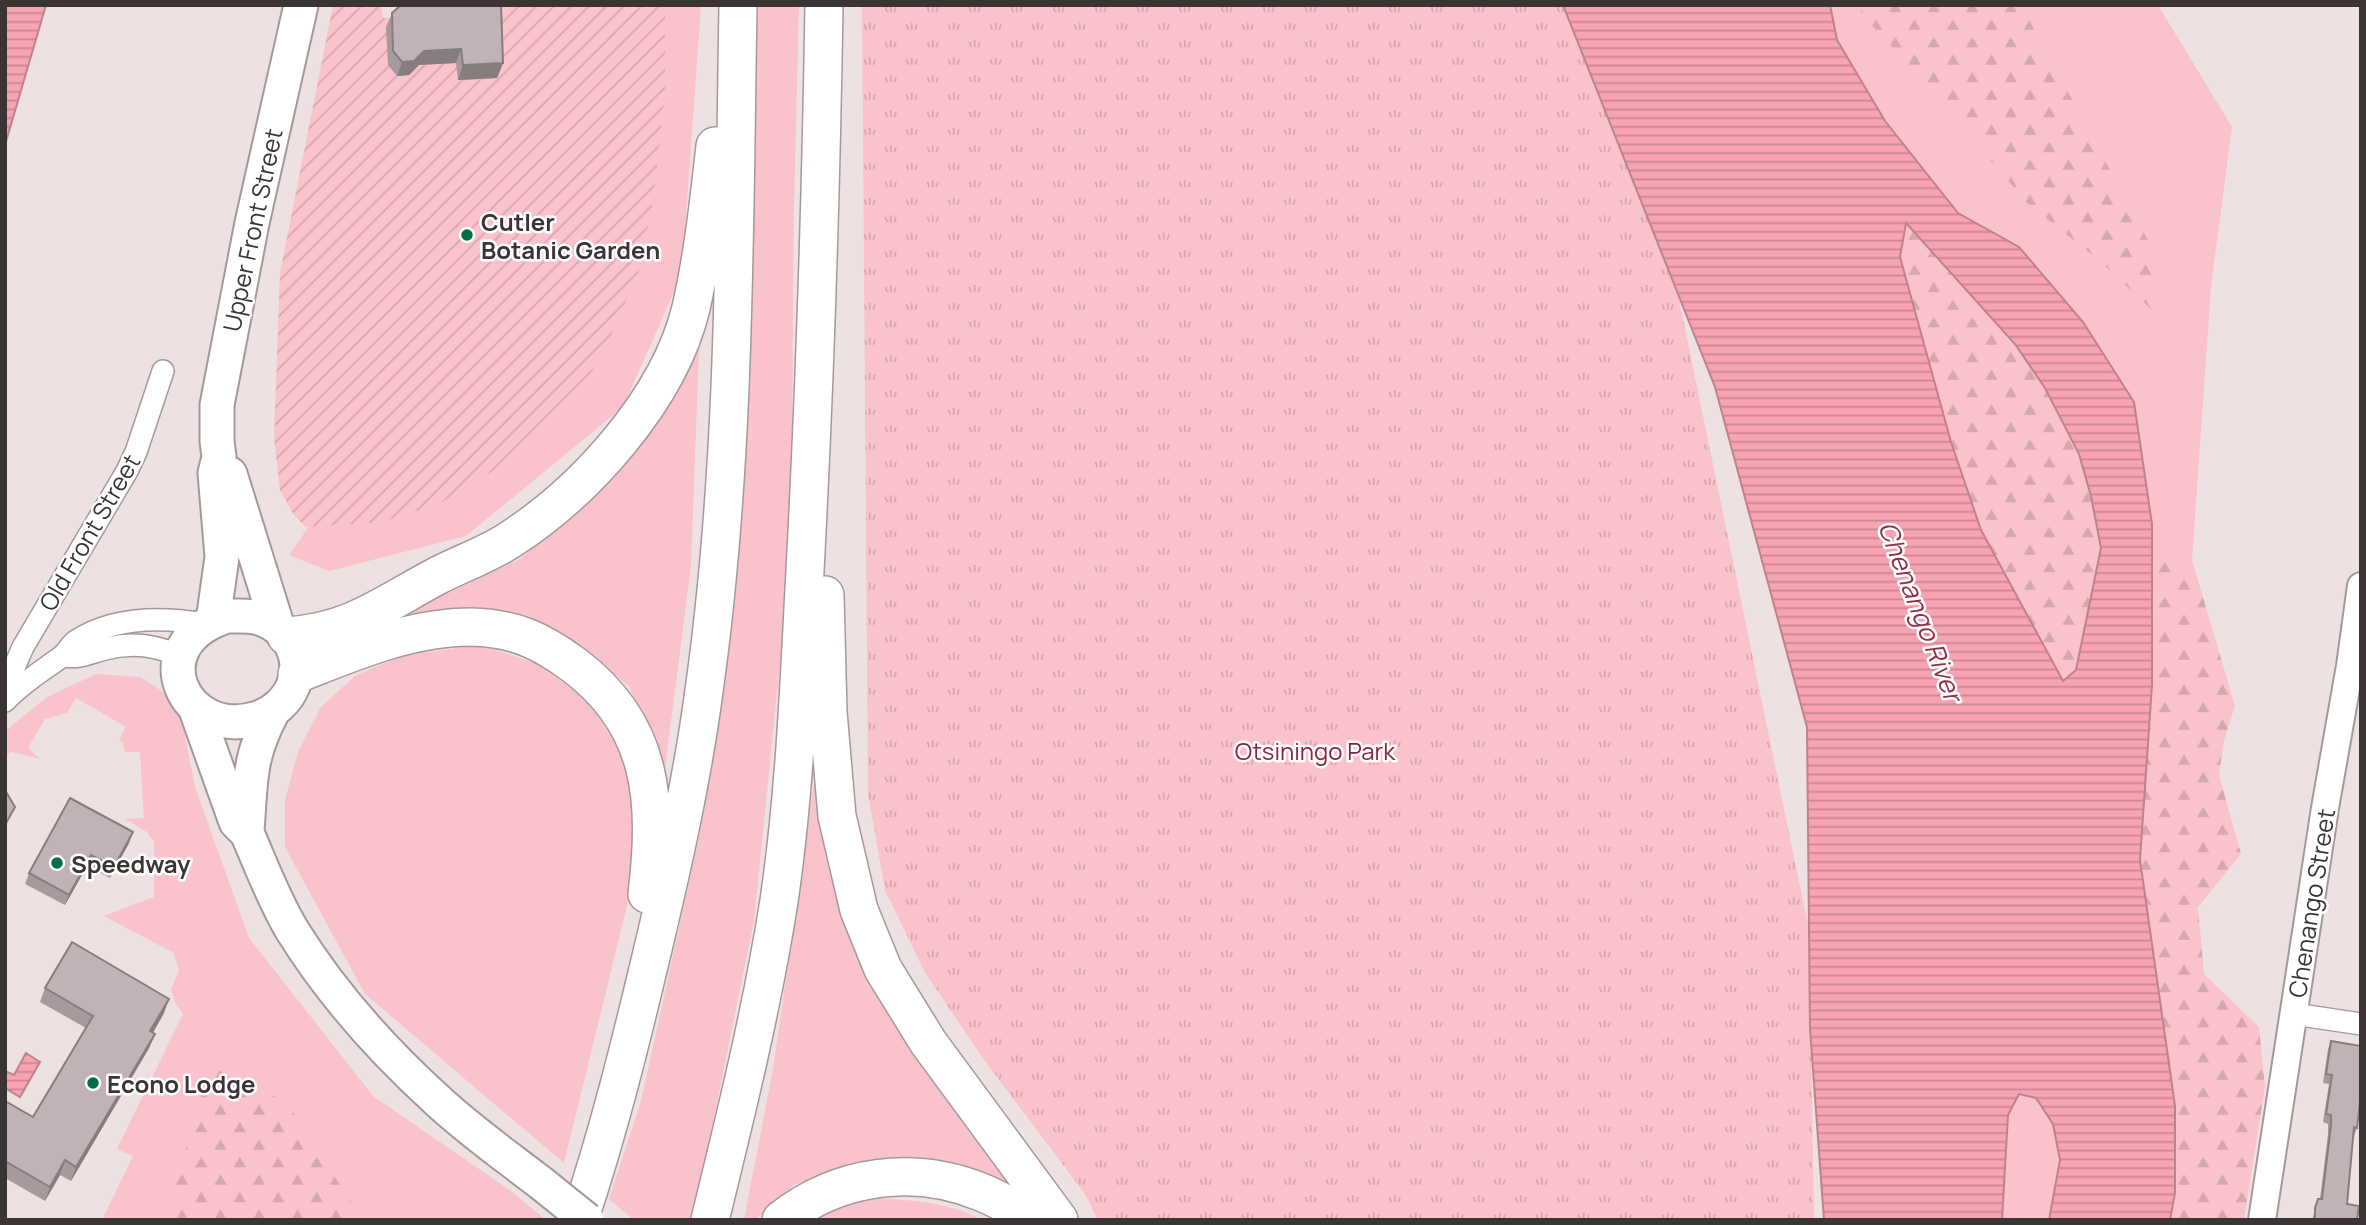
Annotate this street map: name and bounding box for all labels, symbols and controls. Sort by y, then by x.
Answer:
street label: Upper Front Street [214,126,290,334]
place label: Cutler Botanic Garden [481,205,660,266]
marker: Cutler Botanic Garden [459,227,475,243]
street label: Old Front Street [31,448,147,616]
water label: Chenango River [1870,516,1973,709]
park label: Otsiningo Park [1235,734,1396,767]
street label: Chenango Street [2280,806,2342,1000]
place label: Speedway [71,847,191,880]
marker: Speedway [49,855,65,871]
place label: Econo Lodge [107,1067,255,1100]
marker: Econo Lodge [85,1075,101,1091]

